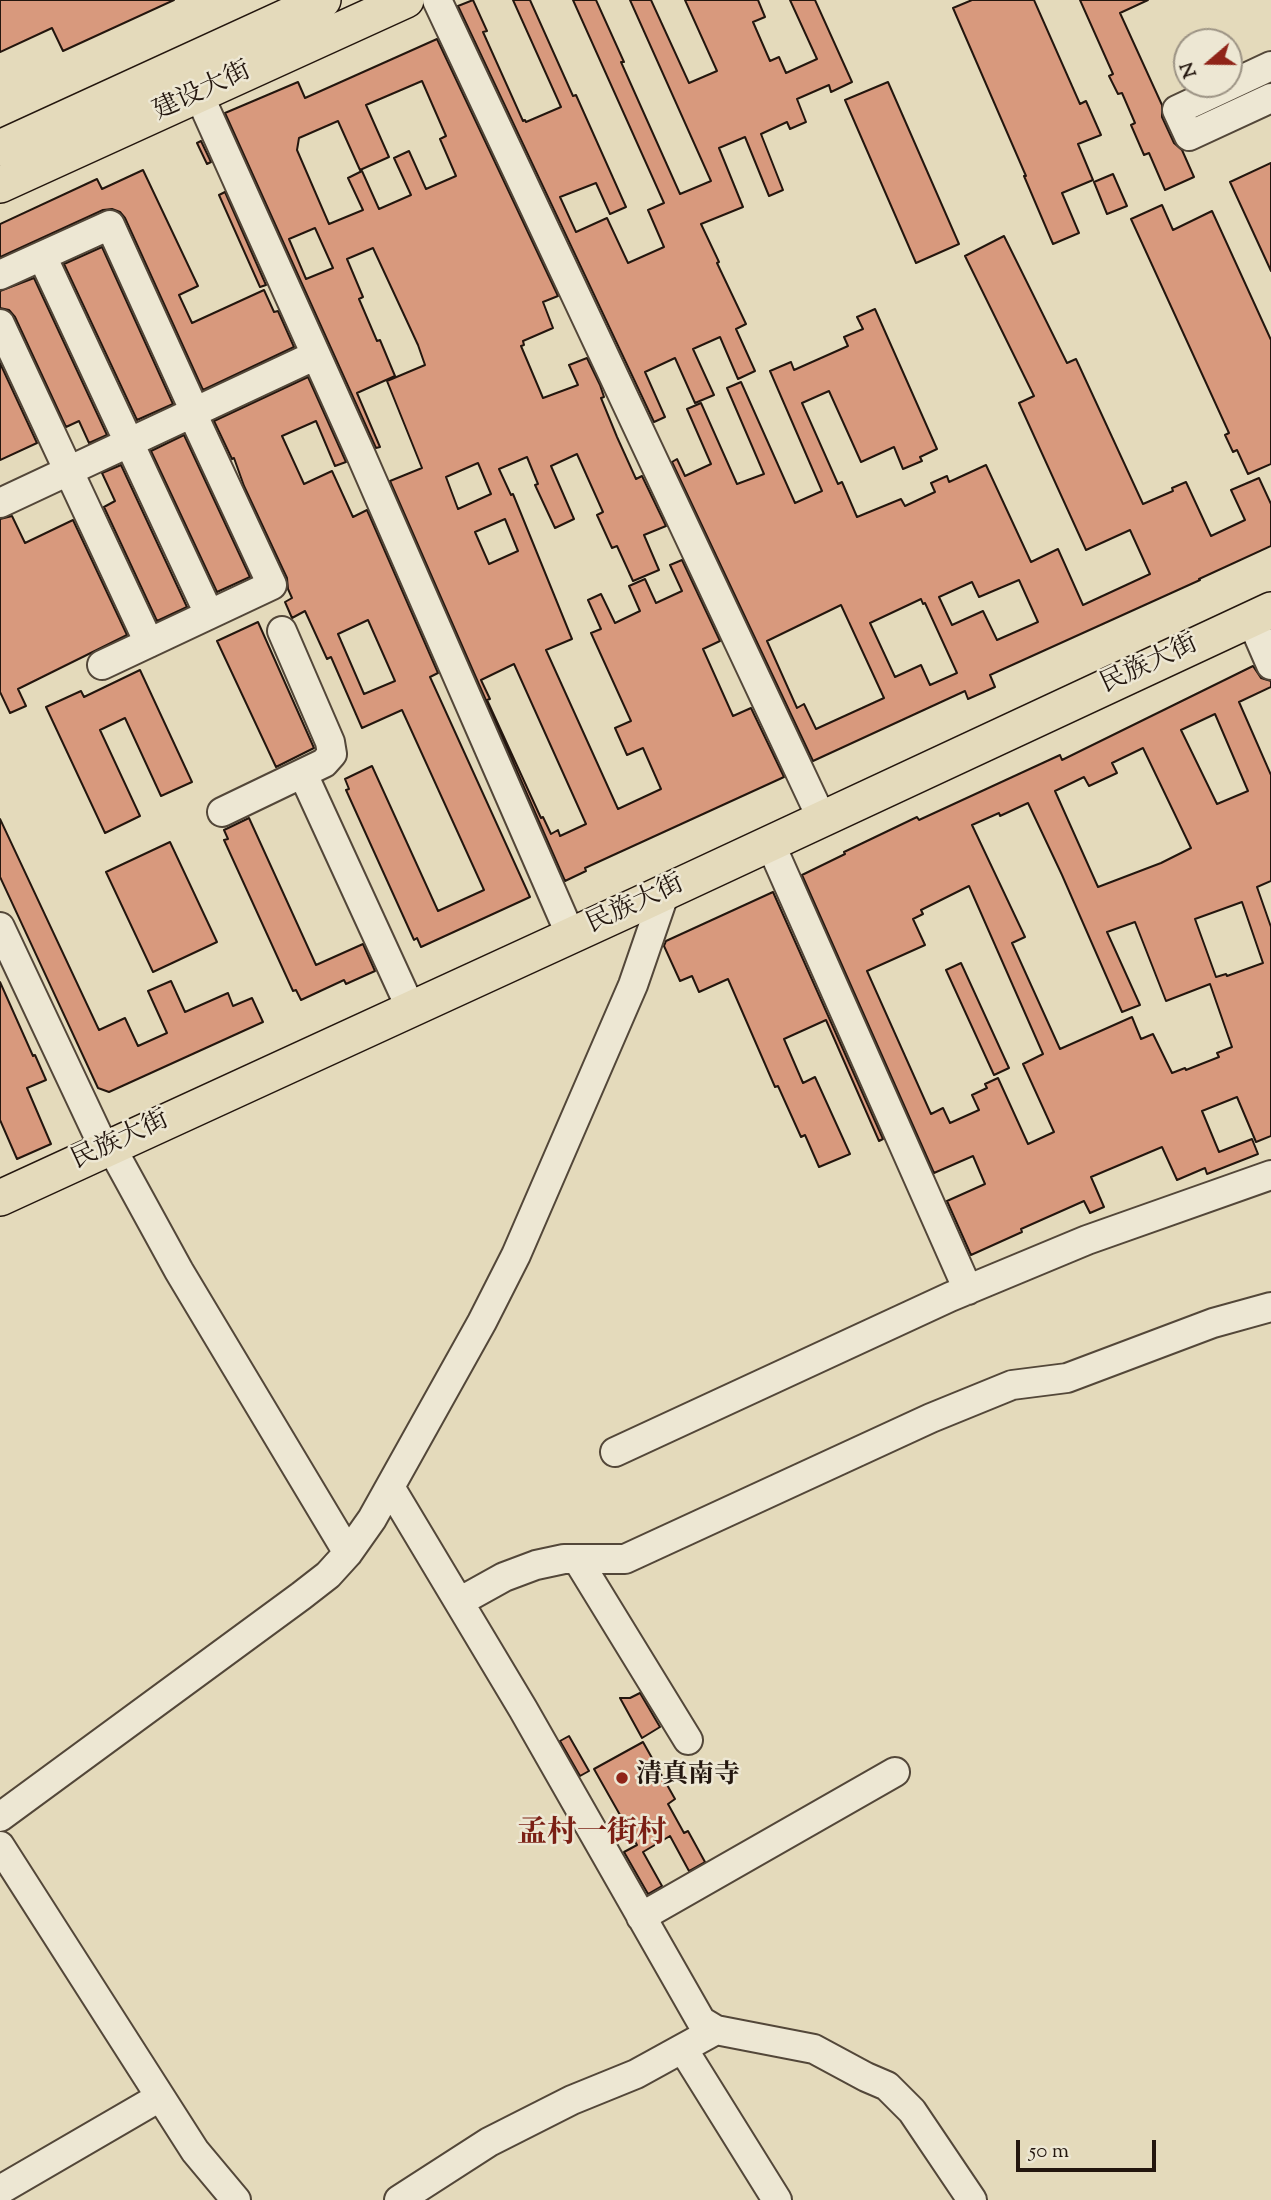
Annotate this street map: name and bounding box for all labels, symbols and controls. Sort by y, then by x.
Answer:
north arrow [1173,28,1243,98]
street label: 建设大街 [149,57,257,129]
text: N [1174,58,1205,81]
street label: 民族大街 [1096,630,1204,702]
street label: 民族大街 [582,870,690,942]
street label: 民族大街 [67,1106,175,1178]
place label: 清真南寺 [636,1762,740,1794]
marker: 清真南寺 [614,1770,630,1786]
district label: 孟村一街村 [517,1818,667,1854]
scale bar [1019,2126,1159,2170]
text: 50 m [1029,2137,1069,2167]

